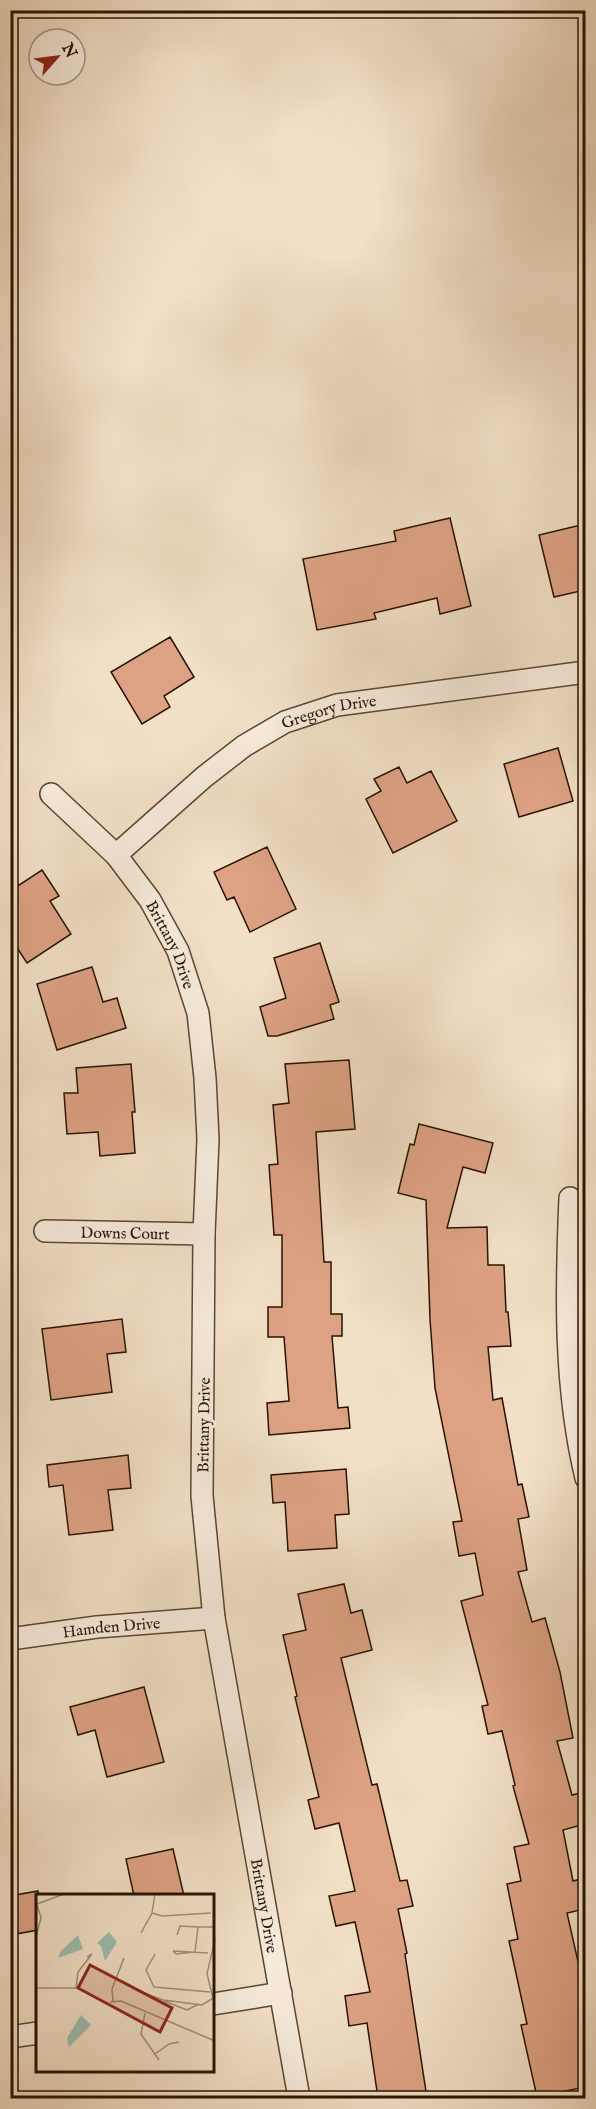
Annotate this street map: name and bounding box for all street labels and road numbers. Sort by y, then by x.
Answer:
street label: Gregory Drive [279,692,378,735]
street label: Brittany Drive [140,898,198,992]
street label: Downs Court [80,1224,170,1245]
street label: Brittany Drive [194,1377,216,1473]
street label: Hamden Drive [61,1614,161,1644]
street label: Brittany Drive [245,1857,281,1955]

